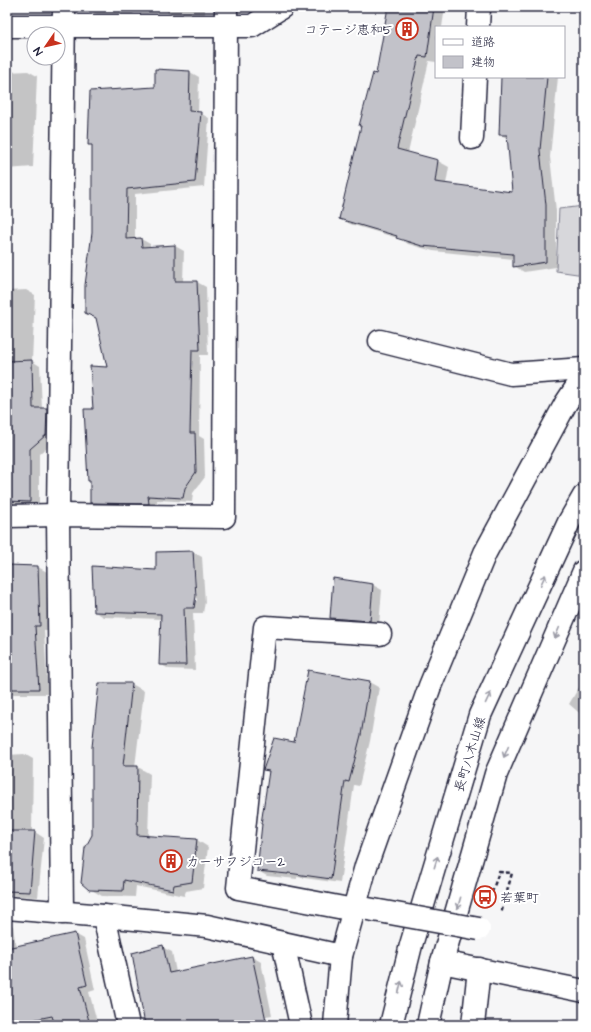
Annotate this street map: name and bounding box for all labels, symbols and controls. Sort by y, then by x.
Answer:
building icon: コテージ恵和5 [394,16,420,42]
place label: コテージ恵和5 [305,21,392,39]
north arrow [26,26,66,66]
legend [435,26,565,78]
text: 道路 [471,34,495,51]
text: N [30,44,46,58]
text: 建物 [471,54,495,71]
one-way arrow [540,575,547,587]
one-way arrow [553,626,561,638]
one-way arrow [485,693,492,705]
street label: 長町八木山線 [450,713,490,794]
one-way arrow [501,745,509,757]
building icon: カーサフジコー2 [158,848,184,874]
place label: カーサフジコー2 [186,853,286,871]
one-way arrow [433,856,440,869]
bus stop icon: 若葉町 [472,884,498,910]
place label: 若葉町 [500,889,539,907]
one-way arrow [455,896,462,909]
one-way arrow [397,981,405,994]

